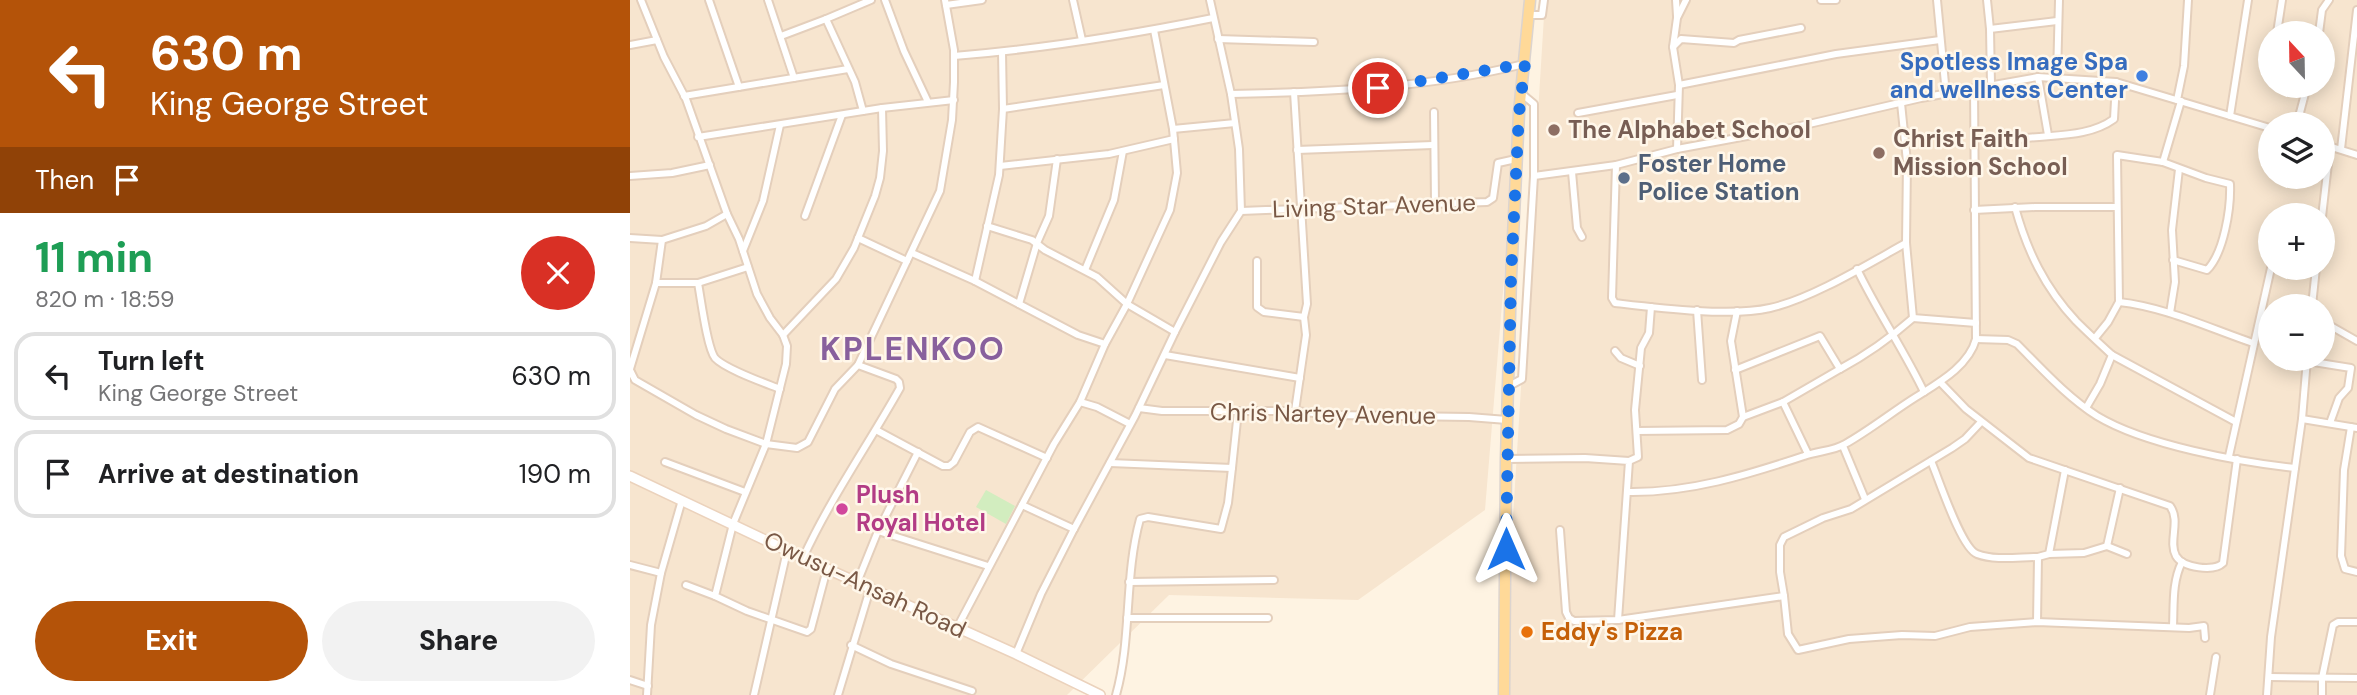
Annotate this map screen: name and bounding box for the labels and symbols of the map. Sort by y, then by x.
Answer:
north arrow [2258,21,2334,98]
place label: Spotless Image Spa and wellness Center [1889,46,2128,105]
pin [1348,58,1408,118]
marker: Spotless Image Spa and wellness Center [2134,68,2150,84]
place label: The Alphabet School [1568,114,1811,145]
marker: The Alphabet School [1546,122,1562,138]
place label: Christ Faith Mission School [1893,123,2068,182]
marker: Christ Faith Mission School [1871,145,1887,161]
place label: Foster Home Police Station [1638,148,1800,207]
marker: Foster Home Police Station [1616,170,1632,186]
street label: Living Star Avenue [1272,186,1476,225]
district label: KPLENKOO [820,328,1006,370]
street label: Chris Nartey Avenue [1210,396,1436,431]
place label: Plush Royal Hotel [856,479,986,538]
marker: Plush Royal Hotel [834,501,850,517]
position arrow [1469,512,1543,586]
street label: Owusu-Ansah Road [759,524,971,645]
place label: Eddy's Pizza [1541,616,1683,647]
marker: Eddy's Pizza [1519,624,1535,640]

